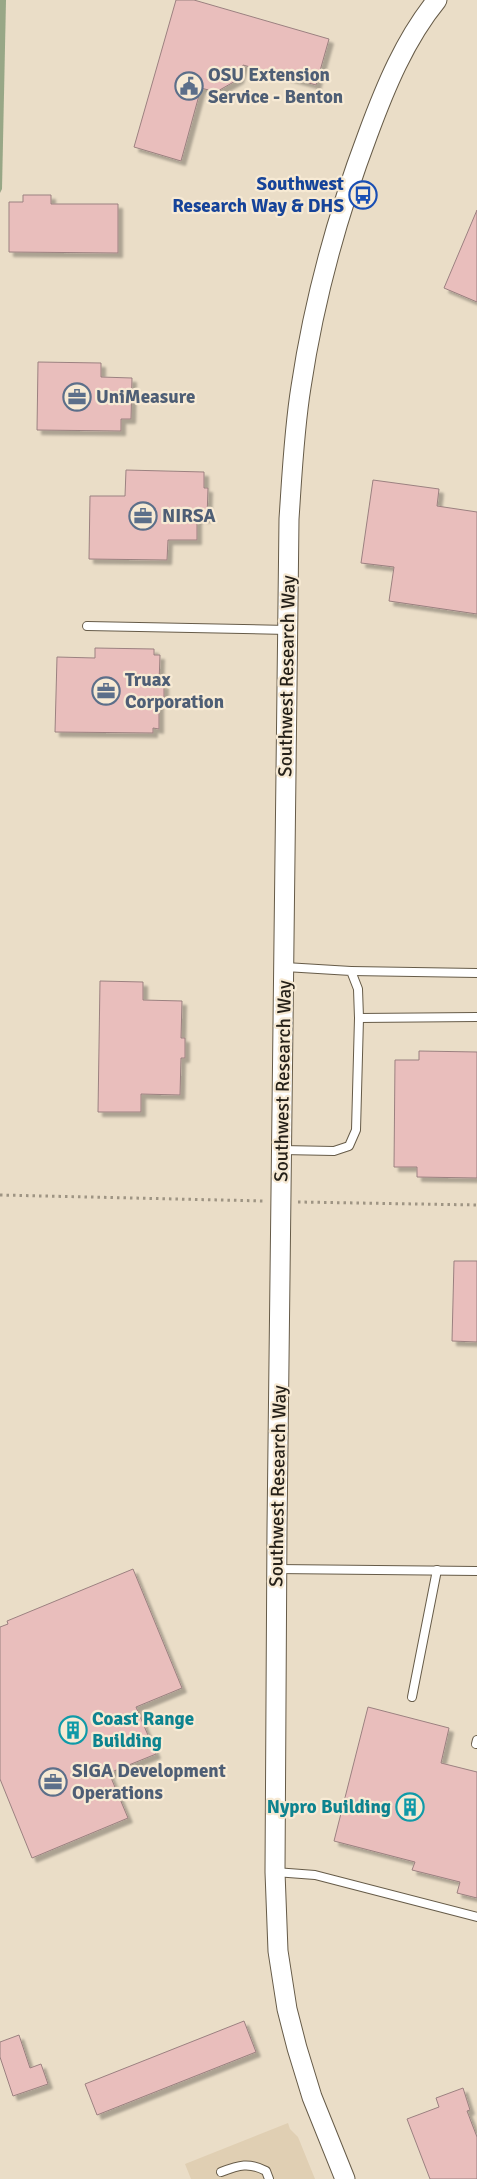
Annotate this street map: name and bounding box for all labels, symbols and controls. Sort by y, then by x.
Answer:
place label: OSU Extension Service - Benton [208,63,343,109]
public building icon: OSU Extension Service - Benton [174,71,204,101]
place label: Southwest Research Way & DHS [172,172,344,218]
bus stop icon: Southwest Research Way & DHS [348,180,378,210]
office icon: UniMeasure [62,382,92,412]
place label: UniMeasure [96,385,195,409]
office icon: NIRSA [128,501,158,531]
place label: NIRSA [162,504,216,528]
street label: Southwest Research Way [273,575,301,777]
place label: Truax Corporation [125,668,224,714]
office icon: Truax Corporation [91,676,121,706]
street label: Southwest Research Way [269,980,297,1182]
street label: Southwest Research Way [264,1385,292,1587]
place label: Coast Range Building [92,1707,194,1753]
building icon: Coast Range Building [58,1715,88,1745]
place label: SIGA Development Operations [72,1759,226,1805]
office icon: SIGA Development Operations [38,1767,68,1797]
building icon: Nypro Building [395,1792,425,1822]
place label: Nypro Building [267,1795,391,1819]

